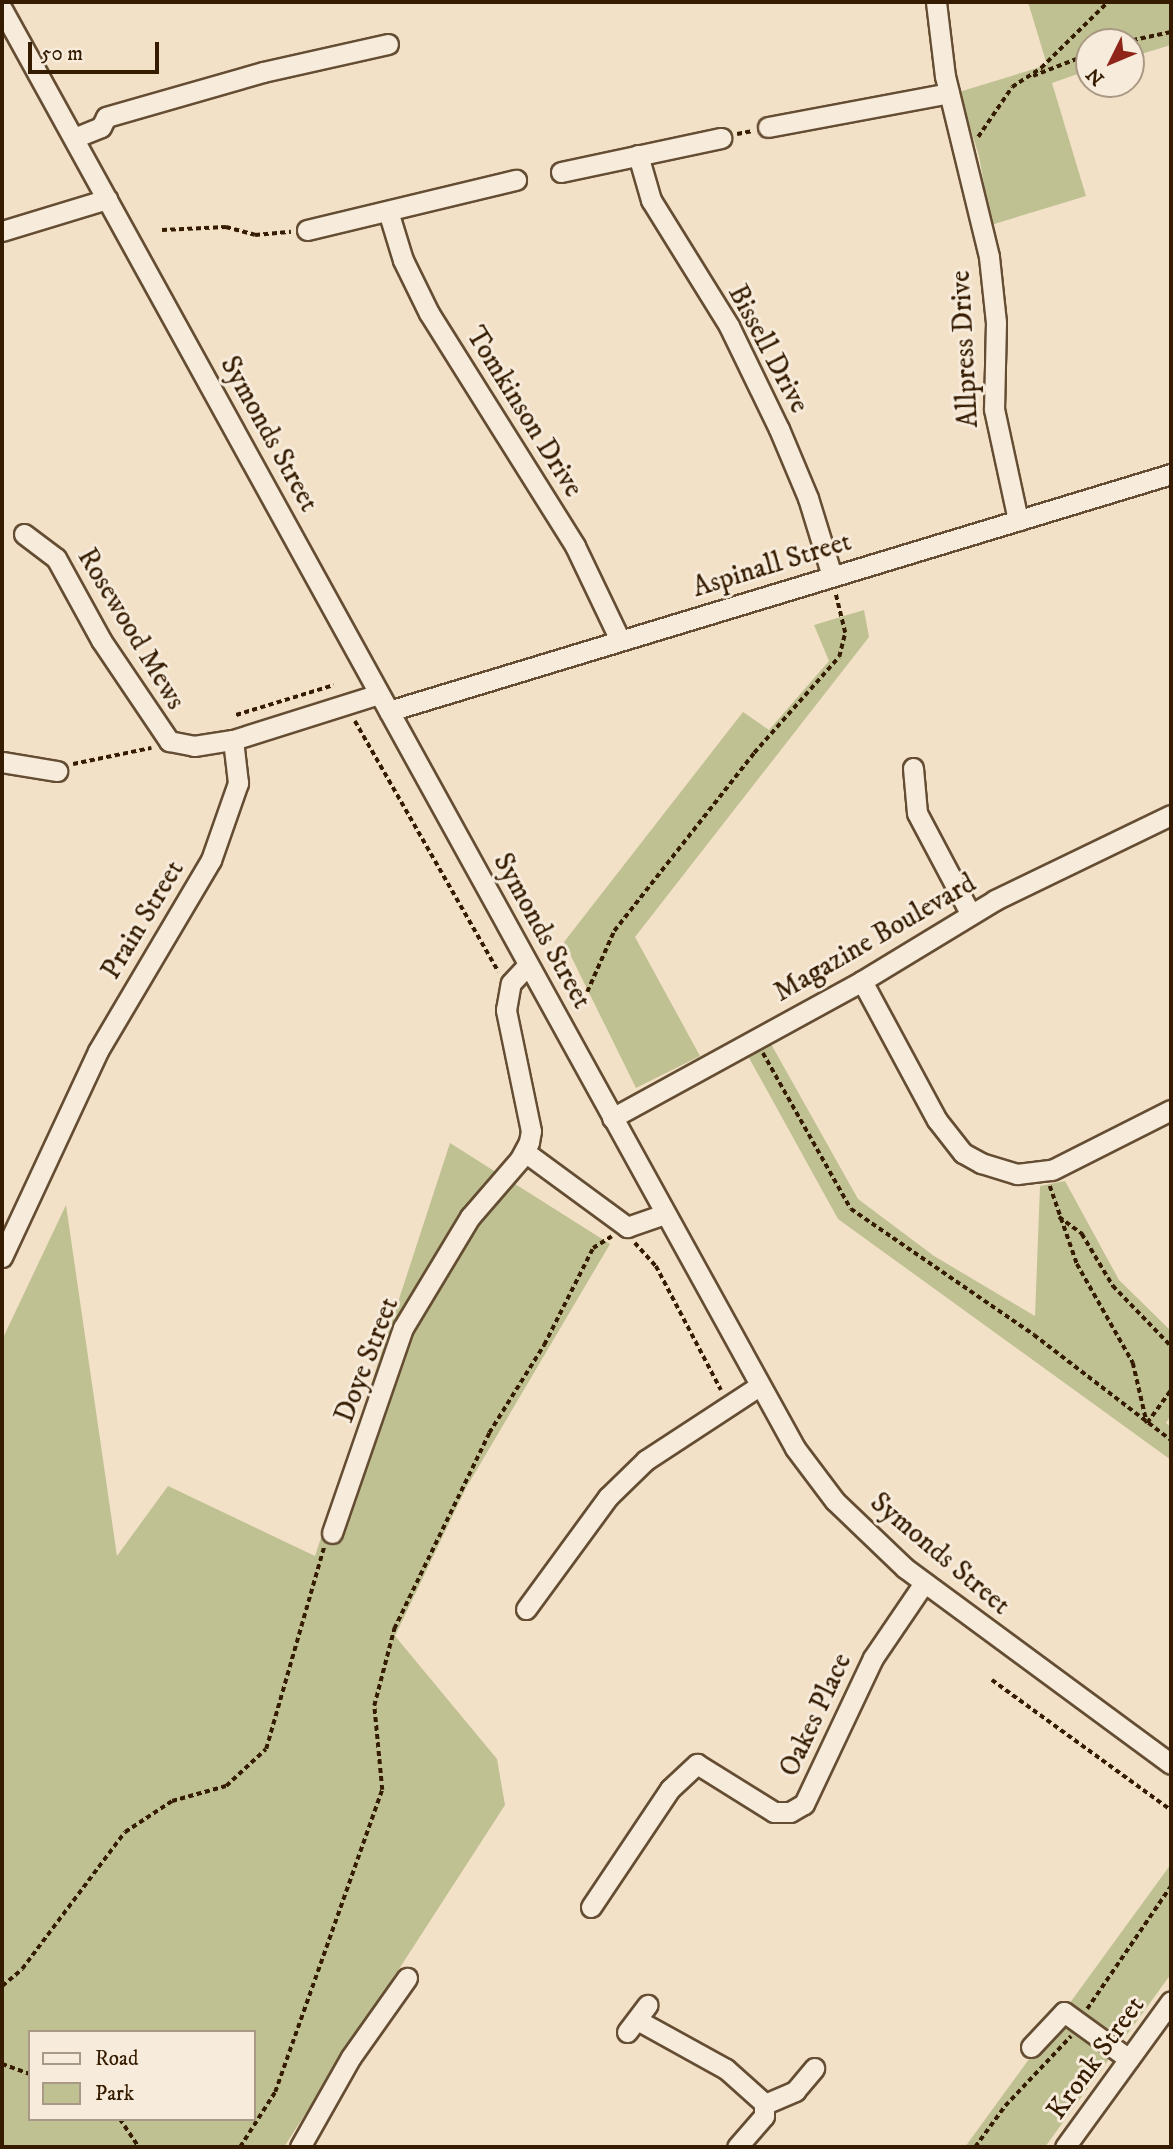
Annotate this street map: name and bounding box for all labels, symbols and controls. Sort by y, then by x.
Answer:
scale bar [32,28,163,72]
north arrow [1075,28,1145,98]
text: 50 m [41,41,83,67]
text: N [1082,63,1109,90]
street label: Allpress Drive [944,269,986,429]
street label: Bissell Drive [720,279,816,419]
street label: Tomkinson Drive [458,321,590,503]
street label: Symonds Street [213,350,325,518]
street label: Aspinall Street [689,525,855,605]
street label: Rosewood Mews [70,542,192,716]
street label: Symonds Street [486,847,598,1015]
street label: Prain Street [94,854,192,986]
street label: Magazine Boulevard [768,867,982,1009]
street label: Doye Street [328,1293,406,1427]
street label: Symonds Street [863,1486,1017,1622]
street label: Oakes Place [773,1648,859,1782]
street label: Kronk Street [1040,1990,1152,2126]
legend [28,2030,256,2121]
text: Road [95,2046,139,2072]
text: Park [95,2081,134,2107]

